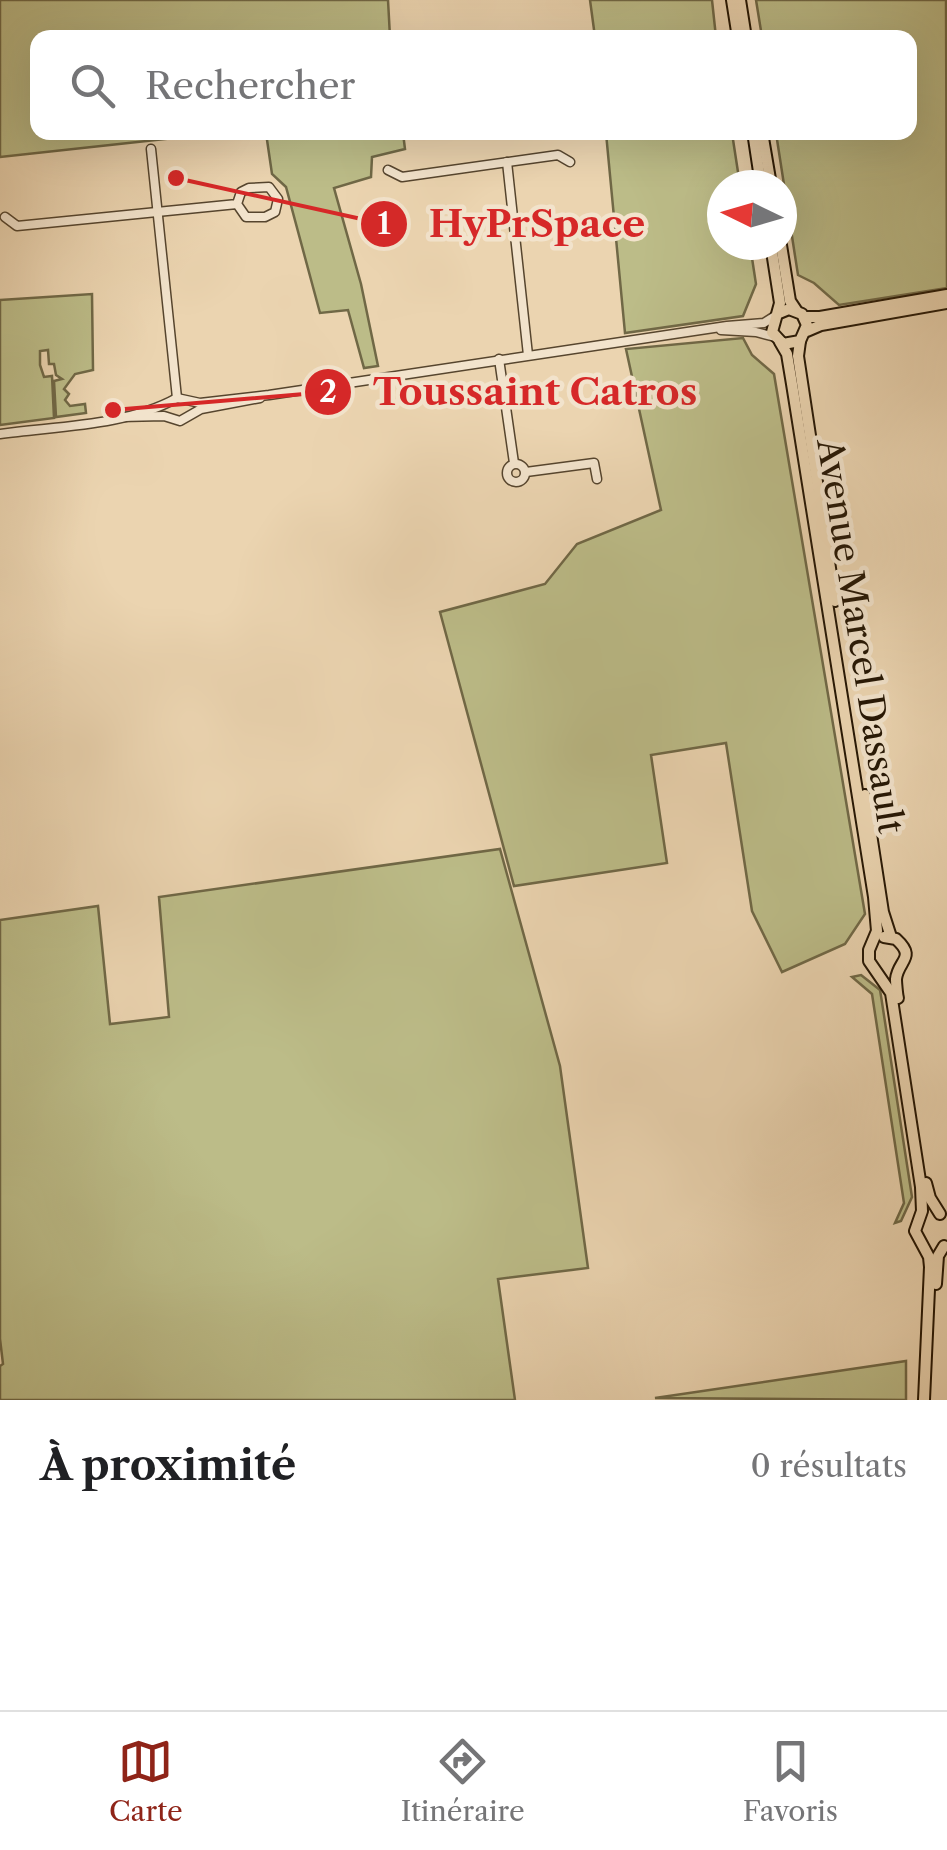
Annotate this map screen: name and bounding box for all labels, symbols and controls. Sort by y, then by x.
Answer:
search box [30,30,917,140]
icon: search [65,58,120,113]
text: Rechercher [145,62,355,109]
north arrow [707,170,797,260]
callout: HyPrSpace [359,190,665,258]
text: HyPrSpace [429,200,645,247]
text: 1 [377,205,391,242]
callout: Toussaint Catros [303,358,718,426]
text: Toussaint Catros [373,368,697,415]
text: 2 [319,373,337,410]
street label: Avenue Marcel Dassault [808,434,913,837]
text: À proximité [40,1439,296,1491]
text: 0 résultats [751,1446,907,1485]
tab: Carte [109,1734,183,1828]
tab: Itinéraire [401,1734,525,1828]
tab: Favoris [743,1734,838,1828]

